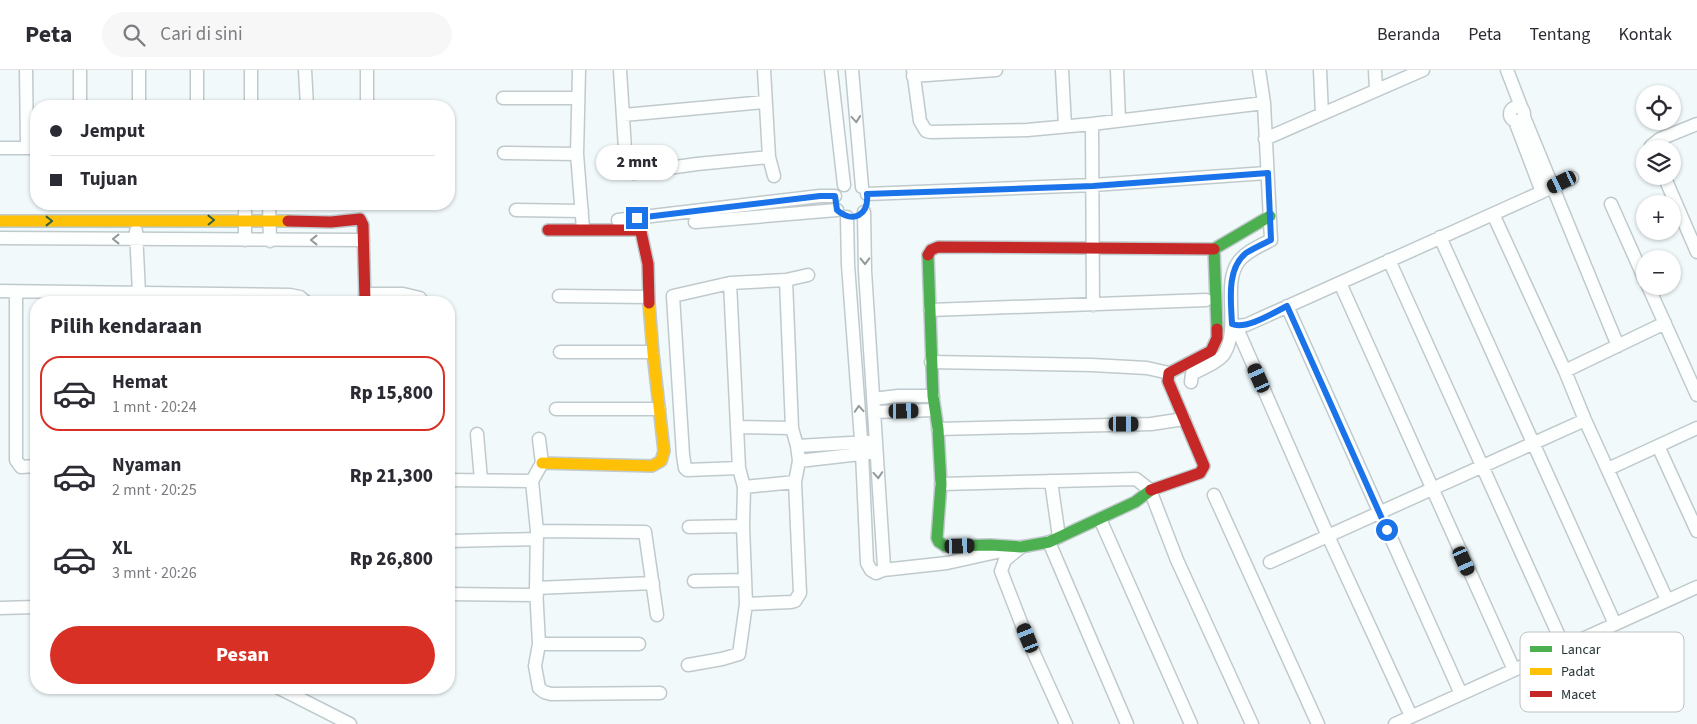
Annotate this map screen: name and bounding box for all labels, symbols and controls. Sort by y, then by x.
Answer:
search box [102,12,452,57]
text: Peta [25,17,72,52]
icon: search [120,21,148,49]
text: Cari di sini [160,21,243,48]
text: Beranda [1377,22,1440,47]
text: Peta [1468,22,1501,47]
text: Tentang [1529,22,1590,47]
text: Kontak [1618,22,1672,47]
map controls [1636,85,1681,295]
button: locate [1636,85,1681,130]
one-way arrow [850,115,861,123]
text: Jemput [80,118,145,145]
button: layers [1636,140,1681,185]
callout: 2 mnt [596,146,678,180]
text: 2 mnt [616,151,658,173]
text: Tujuan [80,166,138,193]
car [1545,169,1578,195]
button: + [1636,195,1681,240]
route end [626,207,648,229]
one-way arrow [207,215,215,226]
one-way arrow [45,216,53,226]
one-way arrow [112,234,120,244]
one-way arrow [310,235,318,245]
button: − [1636,250,1681,295]
one-way arrow [860,257,870,265]
text: Pilih kendaraan [50,310,202,342]
car [1246,361,1271,395]
text: Hemat [112,369,168,396]
icon: car [52,371,97,416]
text: Rp 15,800 [350,380,433,407]
text: 1 mnt · 20:24 [112,396,197,418]
car [888,403,919,419]
one-way arrow [853,405,864,413]
car [1109,417,1139,432]
text: Nyaman [112,452,181,479]
icon: car [52,454,97,499]
text: Rp 21,300 [350,463,433,490]
one-way arrow [873,471,884,479]
text: 2 mnt · 20:25 [112,479,197,501]
route start [1376,519,1398,541]
text: XL [112,535,133,562]
icon: car [52,537,97,582]
car [944,538,975,554]
car [1451,544,1476,578]
text: Rp 26,800 [350,546,433,573]
text: 3 mnt · 20:26 [112,562,197,584]
car [1015,621,1040,655]
button: Pesan [50,626,435,684]
legend [1520,632,1684,712]
text: Lancar [1561,640,1601,660]
text: Padat [1561,662,1595,682]
text: Macet [1561,685,1596,705]

